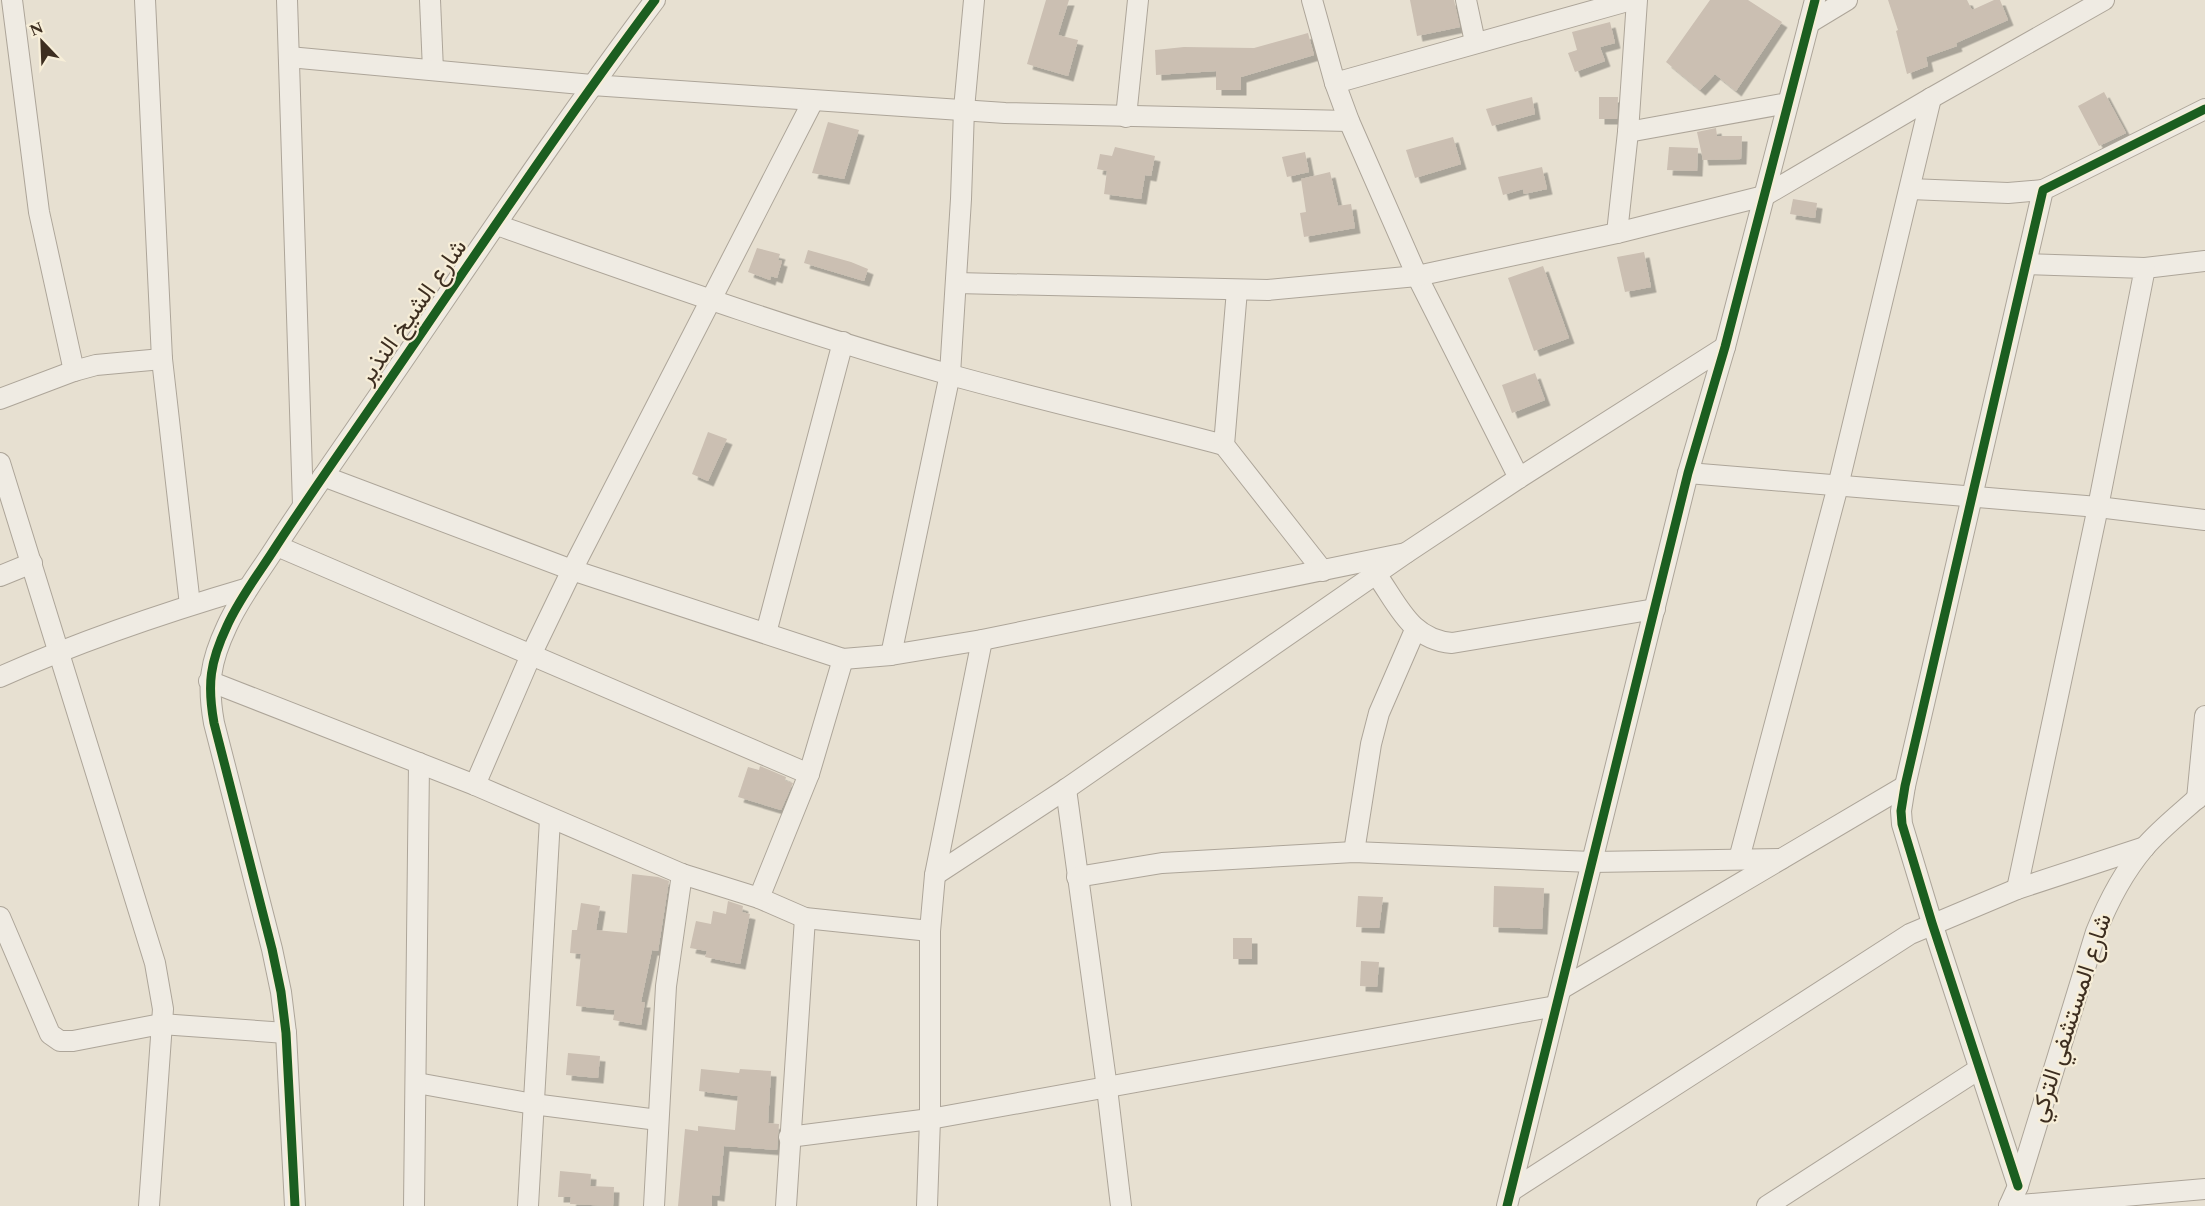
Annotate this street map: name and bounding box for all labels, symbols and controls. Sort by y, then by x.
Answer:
north arrow [12,12,72,72]
text: N [26,16,47,43]
street label: شارع الشيخ النذير [349,232,477,393]
street label: شارع المستشفي التركي [2020,909,2122,1127]

